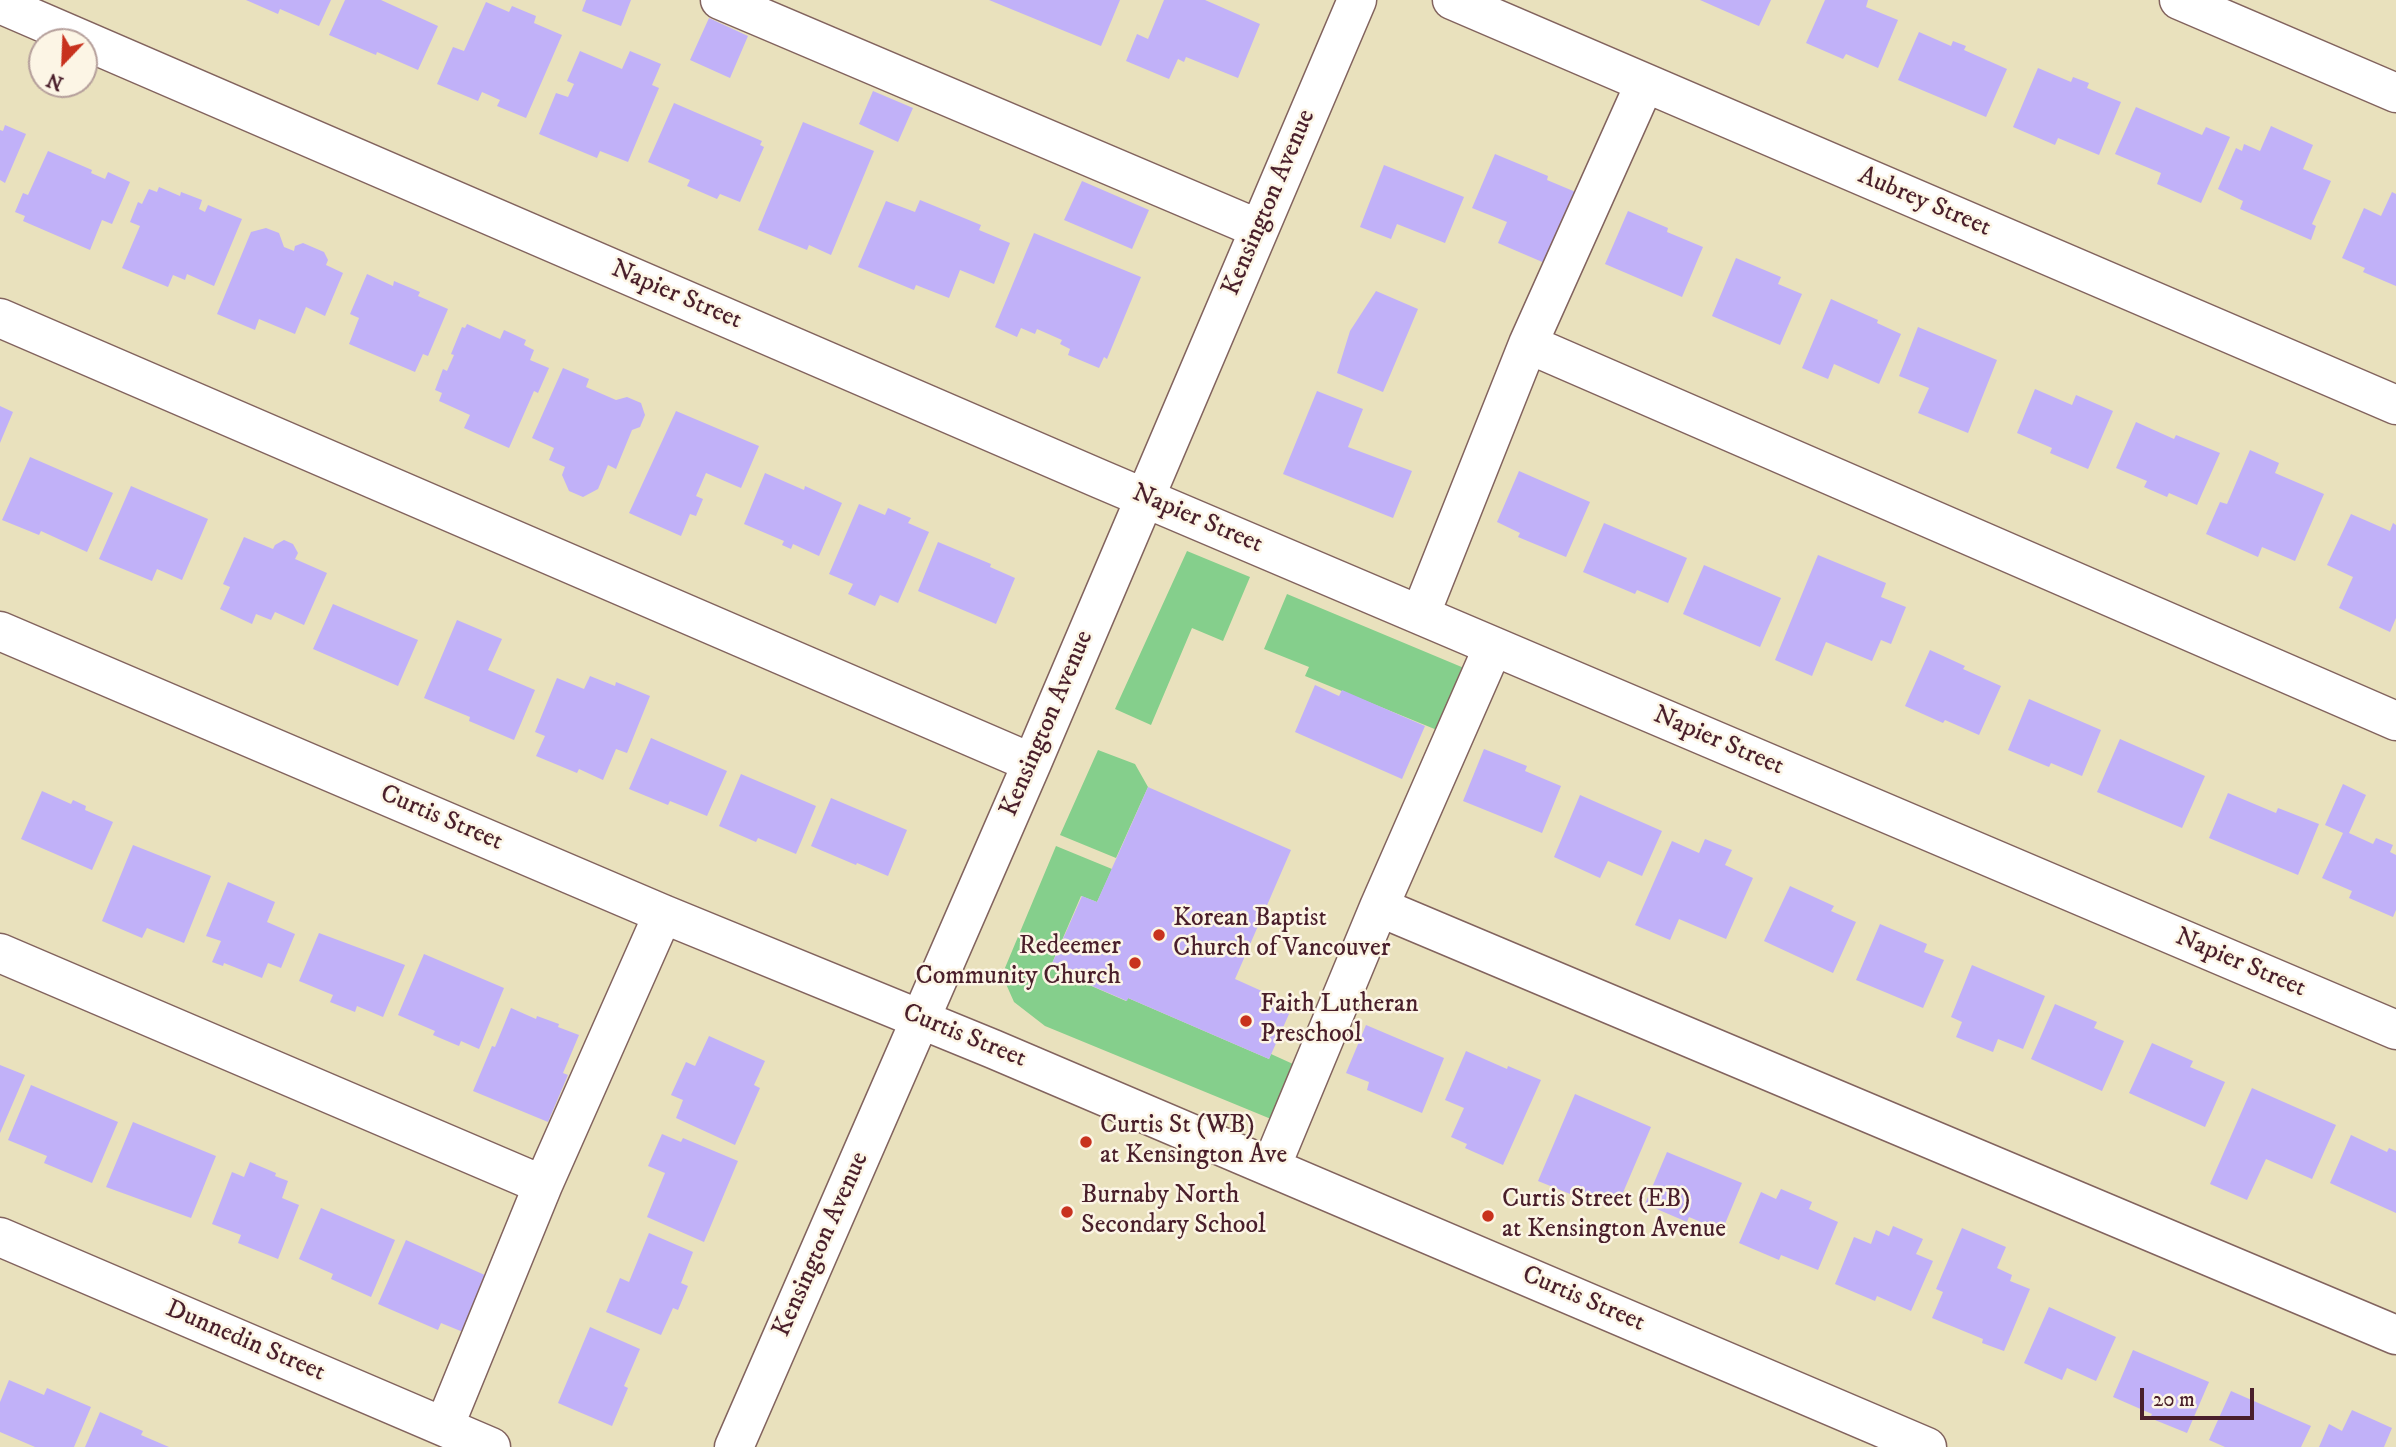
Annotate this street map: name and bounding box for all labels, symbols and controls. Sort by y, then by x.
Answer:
north arrow [28,28,98,98]
text: N [44,67,67,95]
street label: Kensington Avenue [1217,105,1323,301]
street label: Aubrey Street [1853,161,1995,245]
street label: Napier Street [606,254,746,338]
street label: Napier Street [1127,478,1267,562]
street label: Kensington Avenue [995,626,1101,822]
street label: Napier Street [1648,700,1788,784]
street label: Curtis Street [375,779,507,859]
place label: Korean Baptist Church of Vancouver [1173,904,1390,965]
street label: Napier Street [2170,922,2310,1006]
marker: Korean Baptist Church of Vancouver [1151,927,1167,943]
place label: Redeemer Community Church [915,932,1121,993]
marker: Redeemer Community Church [1127,955,1143,971]
place label: Faith Lutheran Preschool [1260,990,1419,1052]
street label: Curtis Street [898,998,1030,1076]
marker: Faith Lutheran Preschool [1238,1013,1254,1029]
place label: Curtis St (WB) at Kensington Ave [1100,1111,1287,1172]
marker: Curtis St (WB) at Kensington Ave [1078,1134,1094,1150]
street label: Kensington Avenue [767,1148,877,1342]
place label: Burnaby North Secondary School [1081,1181,1266,1242]
place label: Curtis Street (EB) at Kensington Avenue [1502,1185,1726,1246]
marker: Burnaby North Secondary School [1059,1204,1075,1220]
marker: Curtis Street (EB) at Kensington Avenue [1480,1208,1496,1224]
street label: Curtis Street [1517,1260,1649,1340]
street label: Dunnedin Street [161,1294,329,1390]
scale bar [2144,1374,2258,1418]
text: 20 m [2153,1387,2195,1413]

